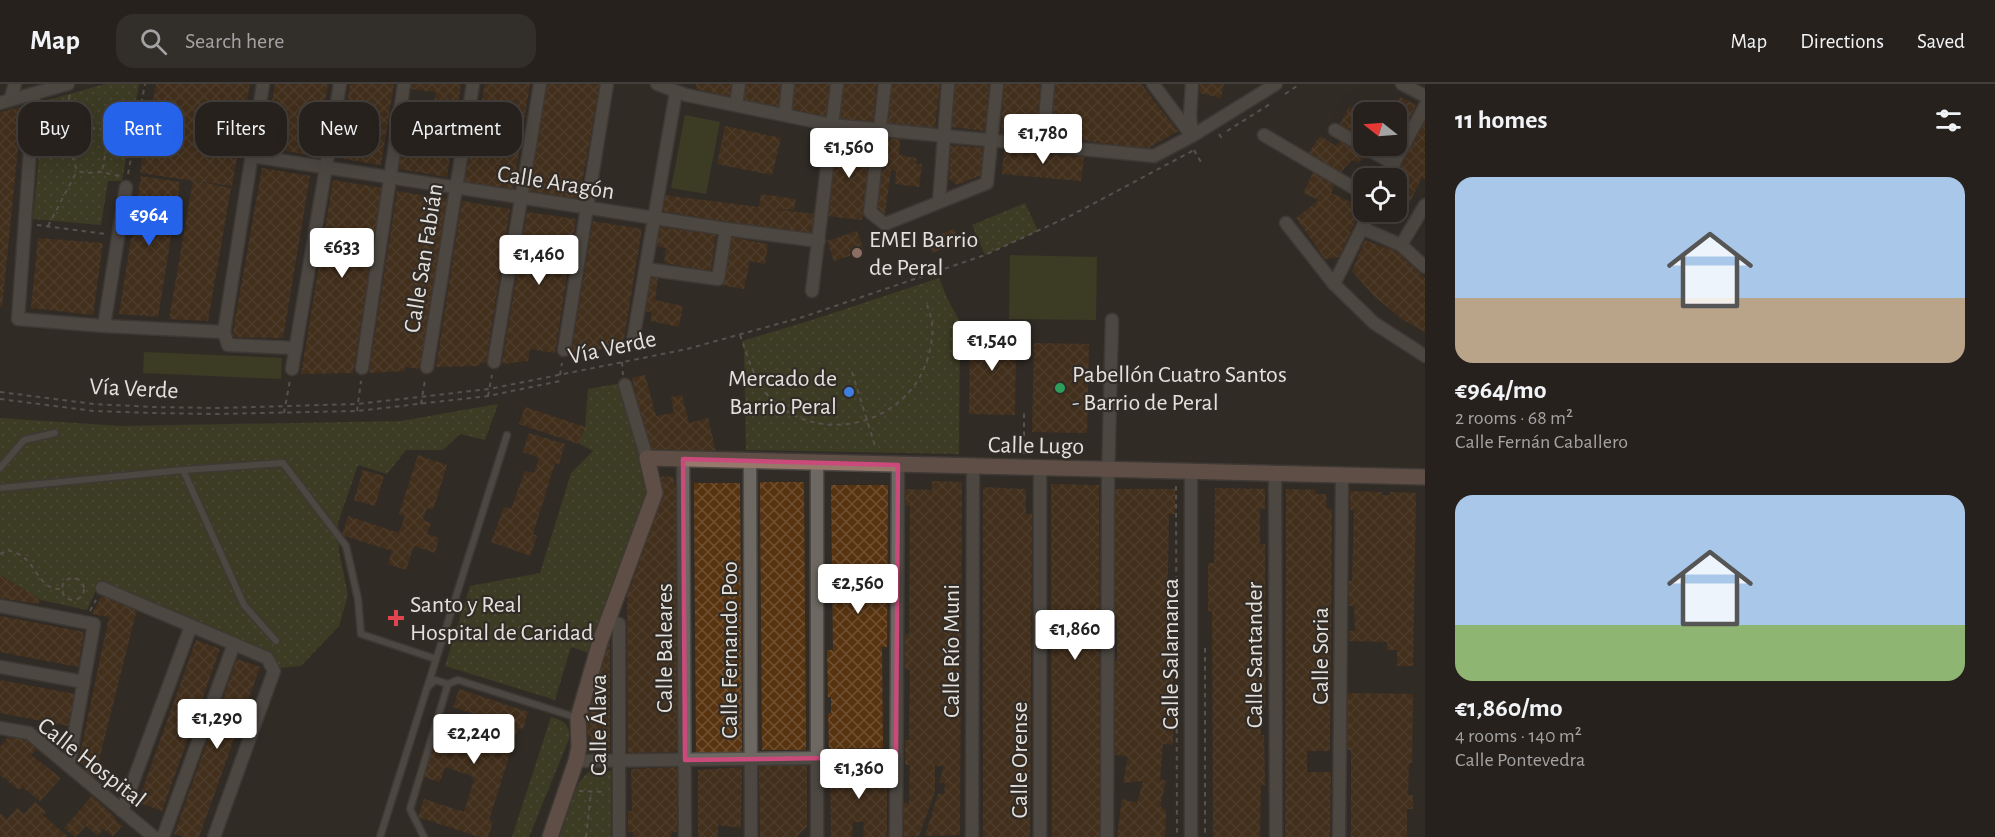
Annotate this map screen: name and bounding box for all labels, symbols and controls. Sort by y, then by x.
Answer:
search box [116,14,536,68]
icon: search [137,25,170,58]
text: Map [30,27,80,55]
text: Search here [185,30,284,52]
text: Map [1731,31,1767,52]
text: Directions [1800,31,1884,52]
text: Saved [1917,31,1965,52]
chip: Buy [18,102,91,156]
chip: Rent [103,102,183,156]
chip: Filters [195,102,287,156]
chip: New [299,102,379,156]
chip: Apartment [391,102,522,156]
north arrow [1353,102,1407,156]
map controls [1353,102,1407,222]
icon: filters [1932,104,1965,137]
text: 11 homes [1455,107,1547,133]
pin: €1,780 [994,114,1092,165]
text: €1,780 [1018,123,1068,143]
pin: €1,560 [800,128,898,179]
text: €1,560 [824,137,874,157]
street label: Calle Aragón [496,162,616,204]
button: locate [1353,168,1407,222]
street label: Calle San Fabián [400,182,448,334]
pin: €964 [113,196,185,247]
text: €964 [130,205,168,225]
icon: home [1656,216,1764,324]
pin: €633 [306,228,378,279]
place label: EMEI Barrio de Peral [869,228,978,280]
pin: €1,460 [490,235,588,286]
text: €633 [324,237,360,257]
text: €1,460 [513,244,565,264]
marker: EMEI Barrio de Peral [850,246,864,260]
pin: €1,540 [943,321,1041,372]
street label: Vía Verde [566,327,658,369]
text: €1,540 [967,330,1017,350]
place label: Pabellón Cuatro Santos - Barrio de Peral [1072,363,1287,415]
place label: Mercado de Barrio Peral [728,367,837,419]
street label: Vía Verde [89,375,179,403]
text: €964/mo [1455,377,1547,403]
marker: Pabellón Cuatro Santos - Barrio de Peral [1053,381,1067,395]
marker: Mercado de Barrio Peral [842,385,856,399]
text: 2 rooms · 68 m² [1455,408,1573,428]
text: Calle Fernán Caballero [1455,432,1628,452]
street label: Calle Lugo [988,433,1084,459]
icon: home [1656,534,1764,642]
street label: Calle Fernando Poo [718,561,742,739]
pin: €2,560 [809,564,907,615]
text: €2,560 [832,573,884,593]
street label: Calle Salamanca [1159,578,1183,730]
street label: Calle Santander [1243,581,1267,728]
street label: Calle Baleares [653,583,677,713]
street label: Calle Río Muni [940,584,964,718]
place label: Santo y Real Hospital de Caridad [410,593,594,645]
street label: Calle Soria [1309,607,1333,705]
marker: Santo y Real Hospital de Caridad [387,609,405,627]
pin: €1,860 [1026,610,1124,661]
text: €1,860 [1049,619,1101,639]
street label: Calle Álava [585,674,611,776]
text: €1,860/mo [1455,695,1563,721]
pin: €1,290 [168,699,266,750]
street label: Calle Orense [1008,702,1032,818]
text: €1,290 [192,708,242,728]
street label: Calle Hospital [33,713,150,812]
pin: €2,240 [425,714,523,765]
text: €2,240 [447,723,501,743]
text: 4 rooms · 140 m² [1455,726,1582,746]
pin: €1,360 [810,749,908,800]
text: Calle Pontevedra [1455,750,1585,770]
text: €1,360 [834,758,884,778]

